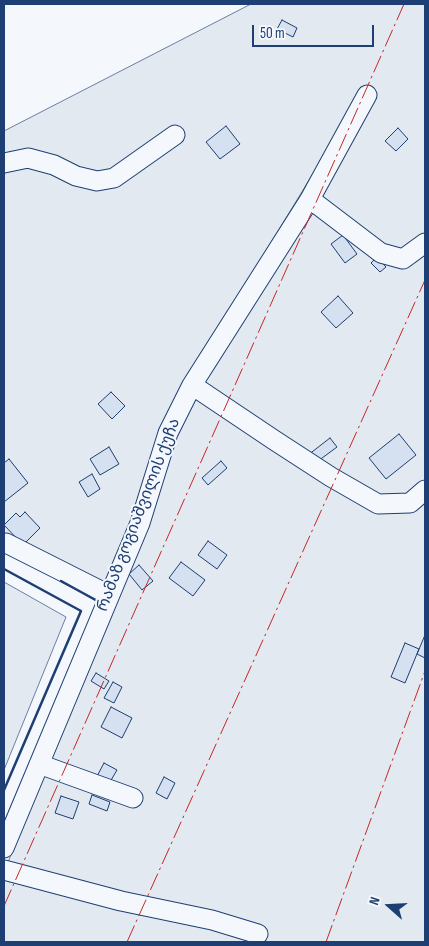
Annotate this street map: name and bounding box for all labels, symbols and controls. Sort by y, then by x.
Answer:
scale bar [254,15,376,47]
text: 50 m [260,24,285,43]
street label: რამაზ გოგიაშვილის ქუჩა [93,416,185,614]
north arrow [364,881,414,931]
text: N [365,895,384,907]

